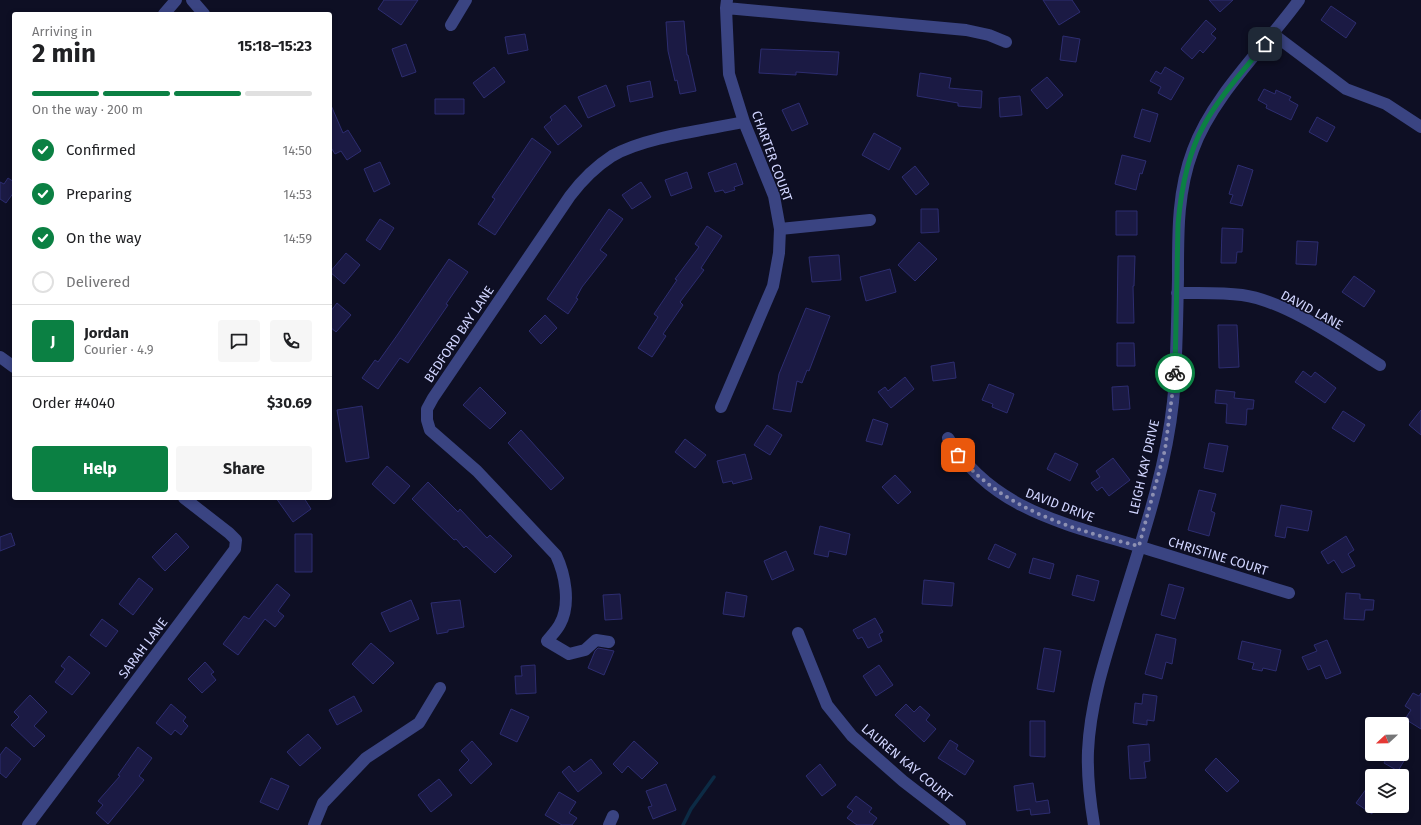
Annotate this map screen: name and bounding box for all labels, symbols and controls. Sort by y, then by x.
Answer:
text: Arriving in [32,24,92,39]
pin [1248,27,1282,61]
icon: home [1254,33,1276,55]
text: 15:18–15:23 [237,37,312,55]
text: 2 min [32,38,96,69]
text: On the way · 200 m [32,102,143,117]
street label: CHARTER COURT [749,109,795,204]
icon: check [32,139,54,161]
text: Confirmed [66,141,136,159]
text: 14:50 [283,143,312,158]
icon: check [32,183,54,205]
text: Preparing [66,185,131,203]
text: 14:53 [283,187,312,202]
icon: check [32,227,54,249]
text: On the way [66,229,141,247]
text: 14:59 [283,231,312,246]
text: Delivered [66,273,130,291]
street label: BEDFORD BAY LANE [421,283,497,385]
street label: DAVID LANE [1278,287,1346,333]
button: chat [218,320,260,362]
button: phone [270,320,312,362]
text: Jordan [84,324,129,342]
text: J [51,332,55,350]
text: Courier · 4.9 [84,342,154,357]
courier [1155,353,1195,393]
icon: bike [1164,362,1186,384]
text: Order #4040 [32,394,115,412]
text: $30.69 [267,394,312,412]
street label: LEIGH KAY DRIVE [1126,418,1162,516]
pin [941,438,975,472]
icon: bag [947,444,969,466]
button: Help [32,446,168,492]
button: Share [176,446,312,492]
street label: DAVID DRIVE [1023,485,1097,525]
street label: CHRISTINE COURT [1166,534,1270,578]
street label: SARAH LANE [115,615,171,681]
north arrow [1365,717,1409,761]
map controls [1365,717,1409,813]
street label: LAUREN KAY COURT [859,721,956,805]
button: layers [1365,769,1409,813]

